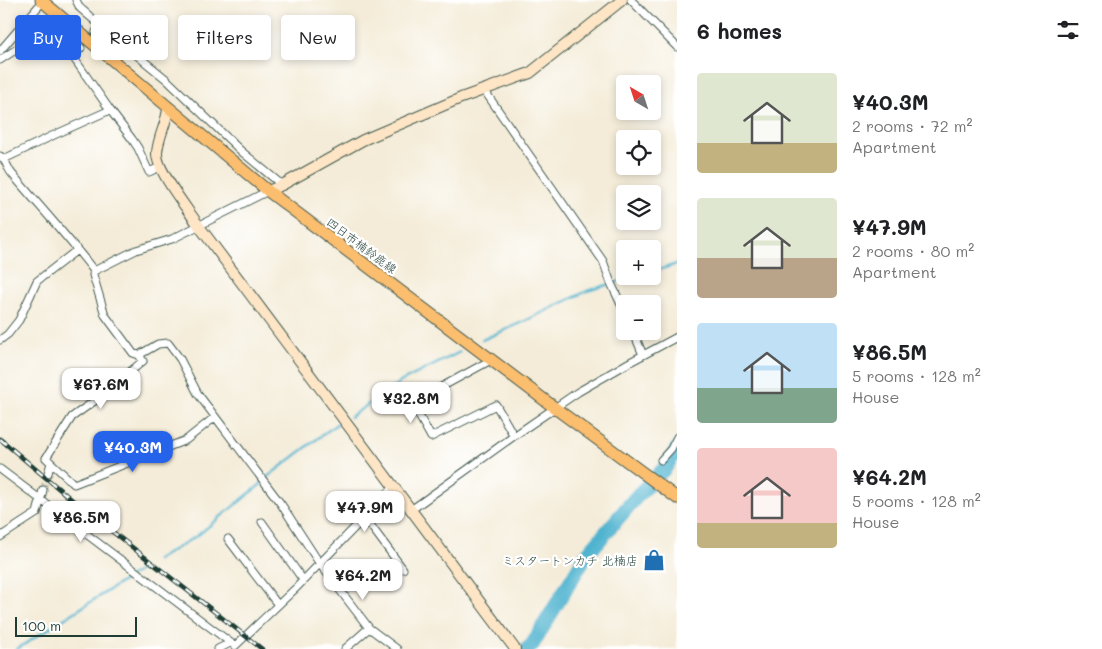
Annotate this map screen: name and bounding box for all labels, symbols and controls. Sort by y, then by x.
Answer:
chip: Buy [15,15,81,60]
chip: Rent [91,15,168,60]
chip: Filters [178,15,271,60]
chip: New [281,15,355,60]
icon: filters [1054,16,1082,44]
text: 6 homes [697,17,782,44]
north arrow [616,75,661,120]
map controls [616,75,661,340]
text: ¥40.3M [852,88,929,115]
icon: home [737,93,797,153]
text: 2 rooms · 72 m² [852,115,973,136]
button: locate [616,130,661,175]
text: Apartment [852,136,937,157]
button: layers [616,185,661,230]
street label: 四日市楠鈴鹿線 [324,213,400,277]
text: ¥47.9M [852,213,927,240]
icon: home [737,218,797,278]
button: + [616,240,661,285]
text: 2 rooms · 80 m² [852,240,974,261]
text: Apartment [852,261,937,282]
button: − [616,295,661,340]
text: ¥86.5M [852,338,927,365]
icon: home [737,343,797,403]
text: 5 rooms · 128 m² [852,365,981,386]
pin: ¥67.6M [60,368,142,410]
text: ¥67.6M [73,373,129,394]
pin: ¥32.8M [370,382,452,424]
text: House [852,386,899,407]
text: ¥32.8M [383,387,439,408]
pin: ¥40.3M [92,430,174,473]
text: ¥40.3M [104,436,162,457]
text: ¥64.2M [852,463,927,490]
icon: home [737,468,797,528]
pin: ¥47.9M [324,490,406,533]
text: 5 rooms · 128 m² [852,490,981,511]
text: ¥47.9M [336,496,394,517]
pin: ¥86.5M [40,500,122,543]
text: ¥86.5M [52,506,110,527]
text: House [852,511,899,532]
shop icon: ミスタートンカチ 北楠店 [641,547,667,573]
place label: ミスタートンカチ 北楠店 [502,552,638,568]
pin: ¥64.2M [322,558,404,601]
text: ¥64.2M [334,564,392,585]
scale bar [15,614,138,637]
text: 100 m [22,616,61,635]

